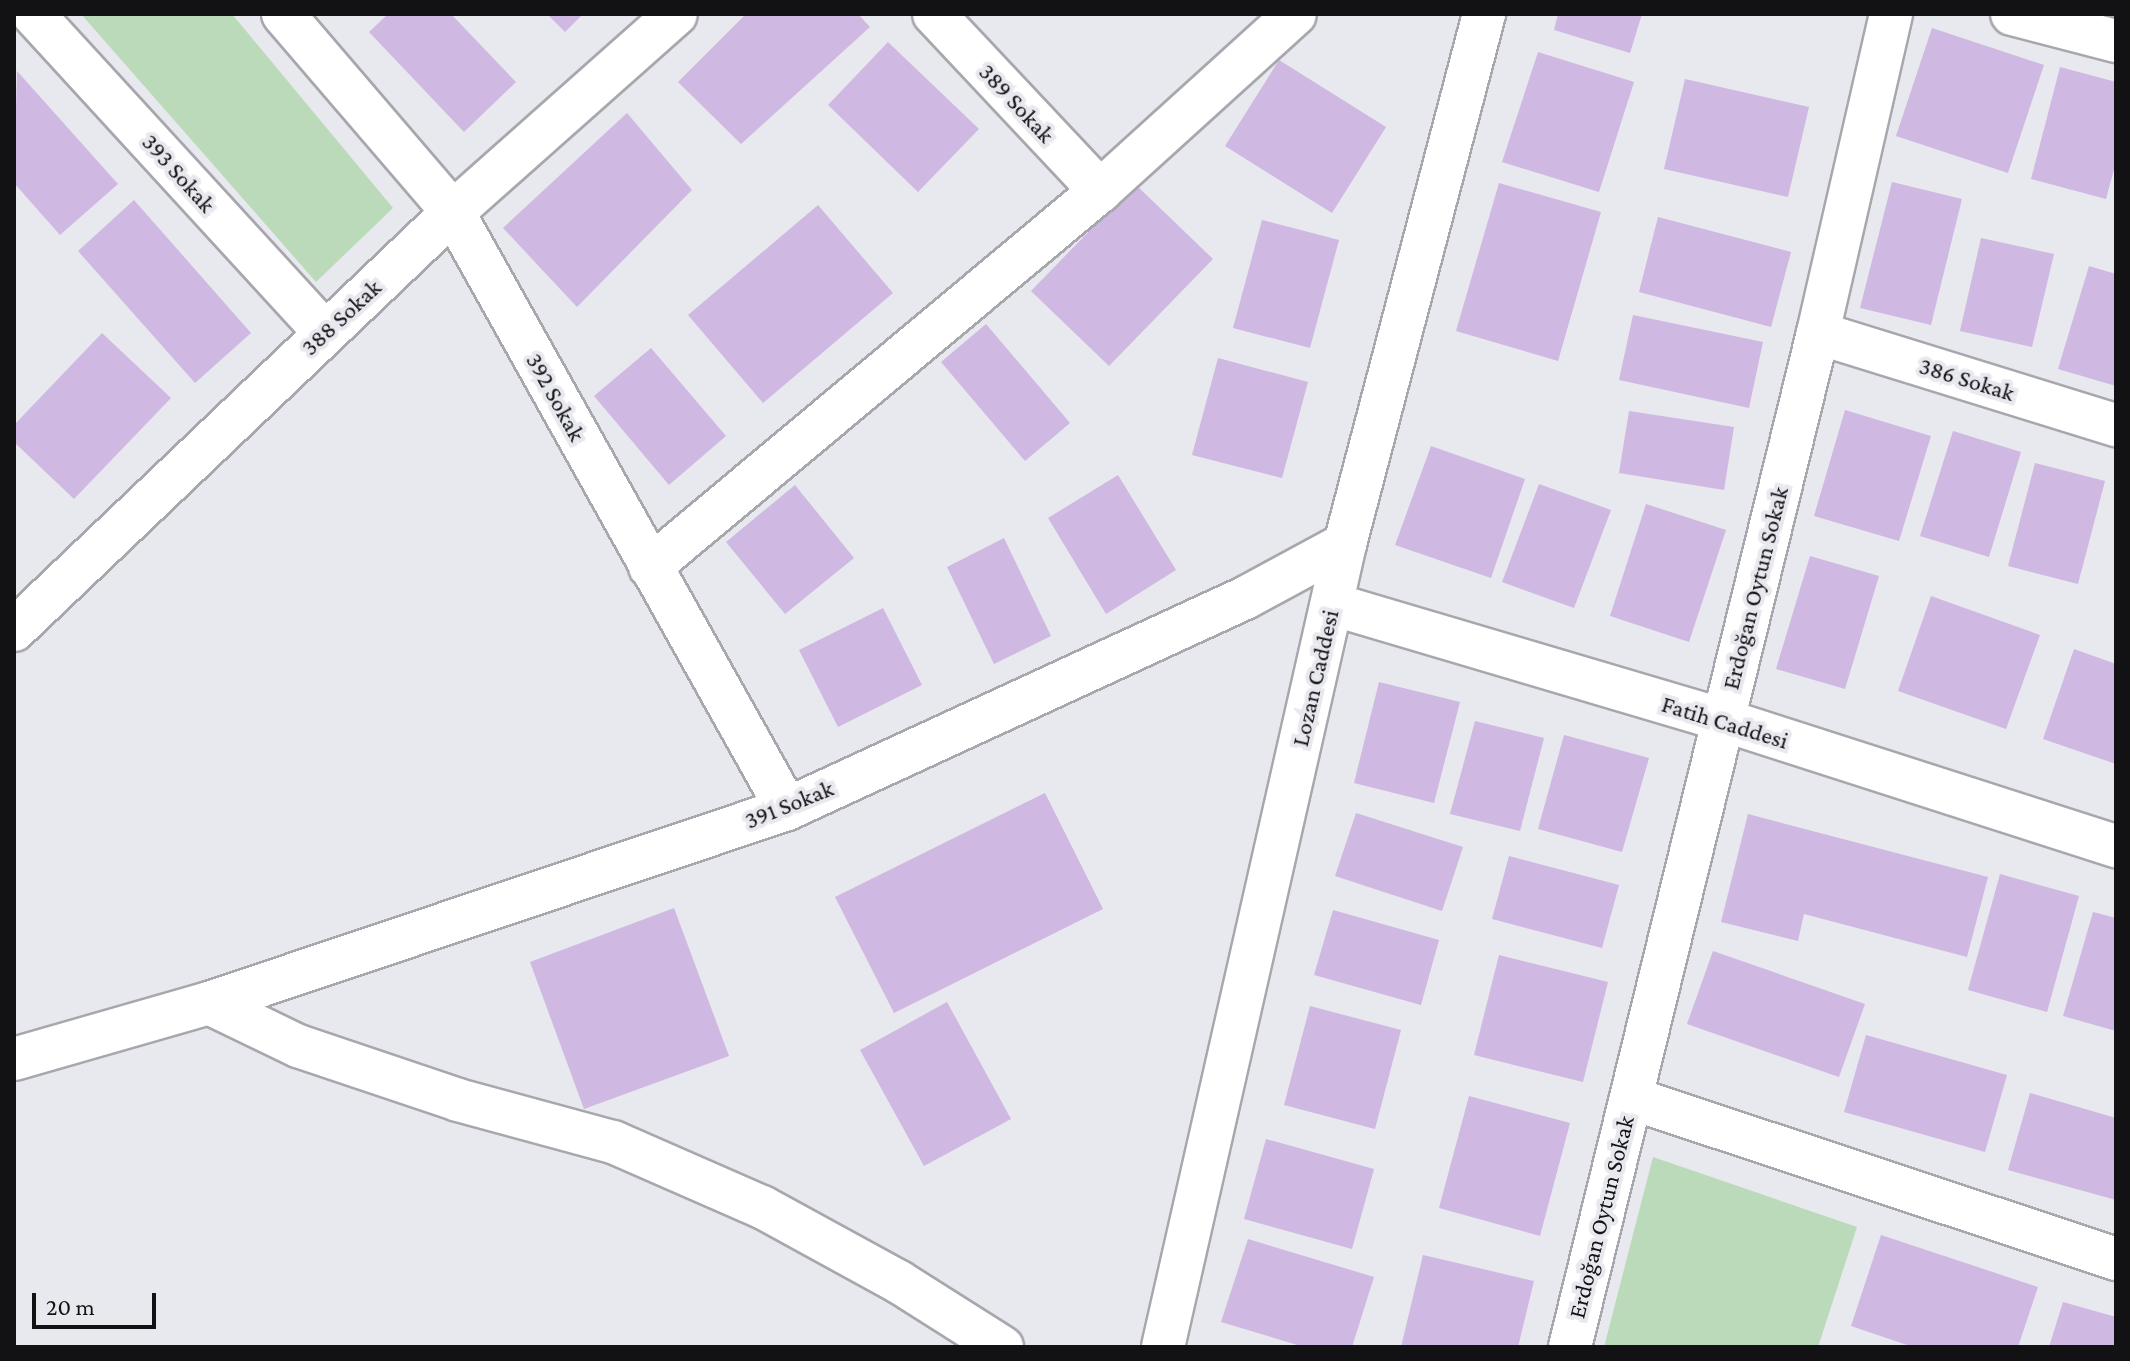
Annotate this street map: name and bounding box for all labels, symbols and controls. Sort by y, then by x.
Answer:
street label: 389 Sokak [973,57,1061,149]
street label: 393 Sokak [136,128,222,218]
street label: 388 Sokak [295,273,387,361]
street label: 392 Sokak [520,348,592,446]
street label: 386 Sokak [1916,351,2018,407]
street label: Erdoğan Oytun Sokak [1716,484,1794,692]
street label: Lozan Caddesi [1285,607,1345,749]
street label: Fatih Caddesi [1658,689,1792,755]
street label: 391 Sokak [741,773,837,835]
street label: Erdoğan Oytun Sokak [1562,1113,1640,1321]
scale bar [36,1277,160,1327]
text: 20 m [46,1293,95,1320]

